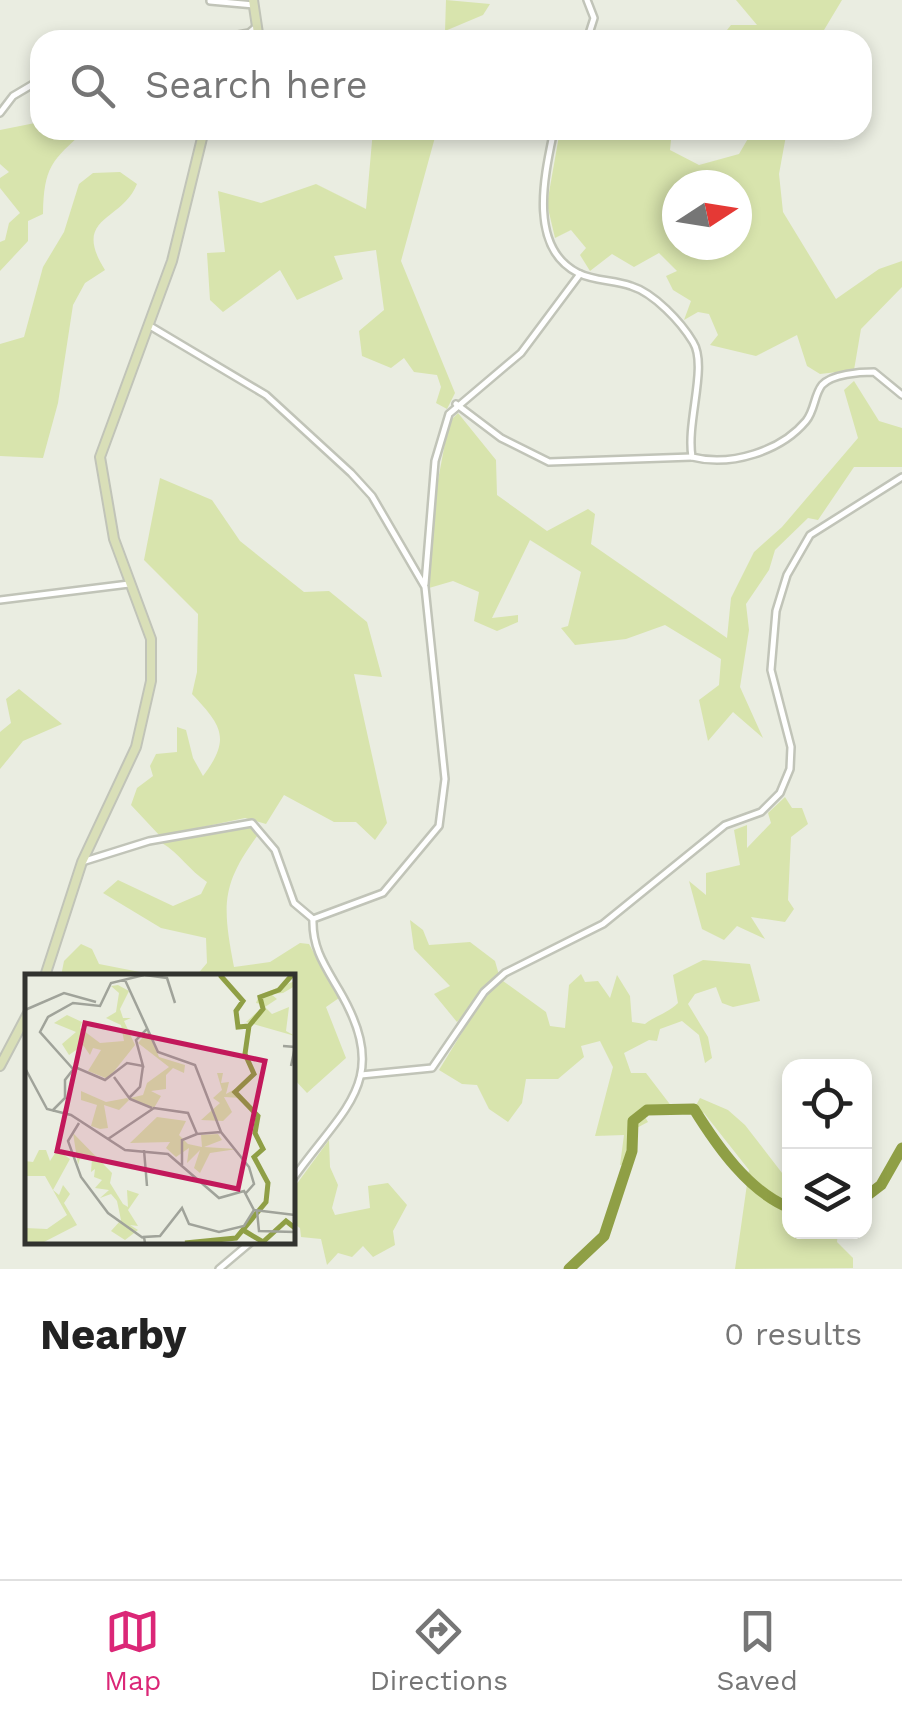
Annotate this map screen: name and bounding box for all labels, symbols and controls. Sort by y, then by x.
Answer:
search box [30,30,872,140]
icon: search [65,58,120,113]
text: Search here [145,63,368,107]
north arrow [662,170,752,260]
inset map [25,974,295,1244]
map controls [782,1059,872,1239]
button: locate [782,1059,872,1149]
button: layers [782,1149,872,1239]
text: Nearby [40,1310,187,1359]
text: 0 results [724,1315,862,1353]
tab: Map [104,1604,161,1697]
tab: Directions [370,1604,508,1697]
tab: Saved [716,1604,798,1697]

